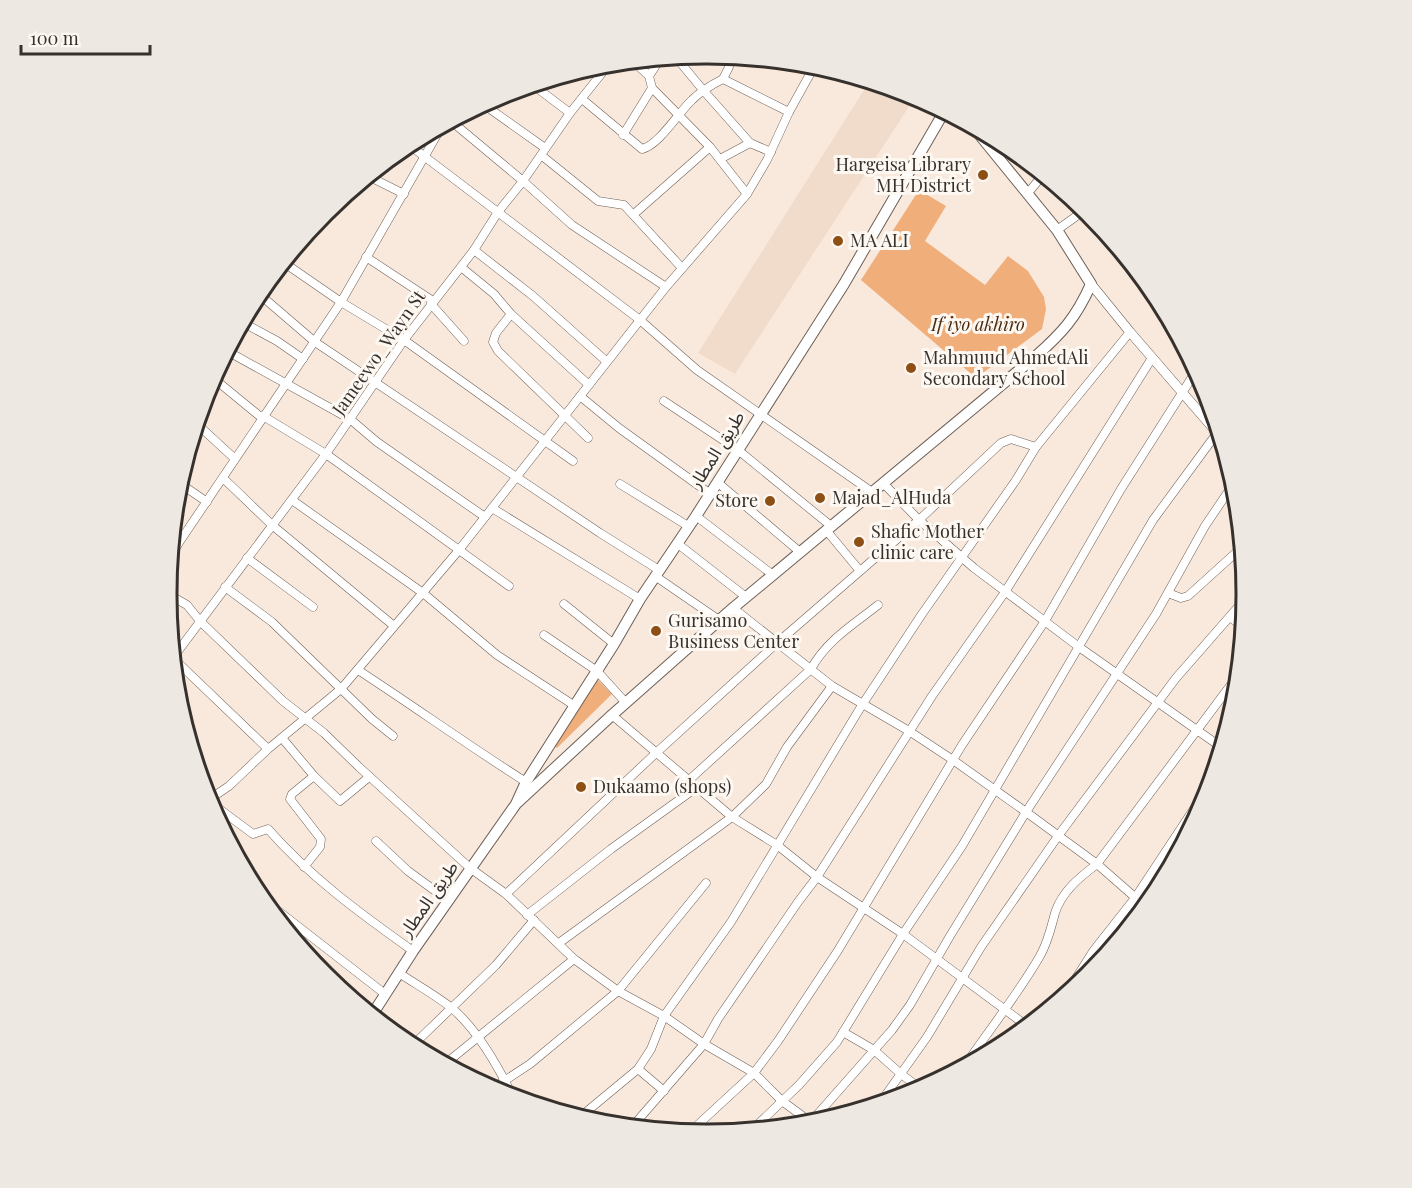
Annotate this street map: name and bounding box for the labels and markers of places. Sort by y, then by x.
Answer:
place label: Hargeisa Library MH District [835,152,972,197]
marker: Hargeisa Library MH District [976,168,990,182]
place label: MA ALI [850,228,909,252]
marker: MA ALI [831,234,845,248]
place label: Mahmuud AhmedAli Secondary School [923,345,1089,390]
marker: Mahmuud AhmedAli Secondary School [904,361,918,375]
place label: Majad_AlHuda [832,485,951,509]
place label: Store [715,488,758,512]
marker: Majad_AlHuda [813,491,827,505]
marker: Store [763,494,777,508]
place label: Shafic Mother clinic care [871,519,984,564]
marker: Shafic Mother clinic care [852,535,866,549]
place label: Gurisamo Business Center [668,608,799,653]
marker: Gurisamo Business Center [649,624,663,638]
place label: Dukaamo (shops) [593,774,731,798]
marker: Dukaamo (shops) [574,780,588,794]

